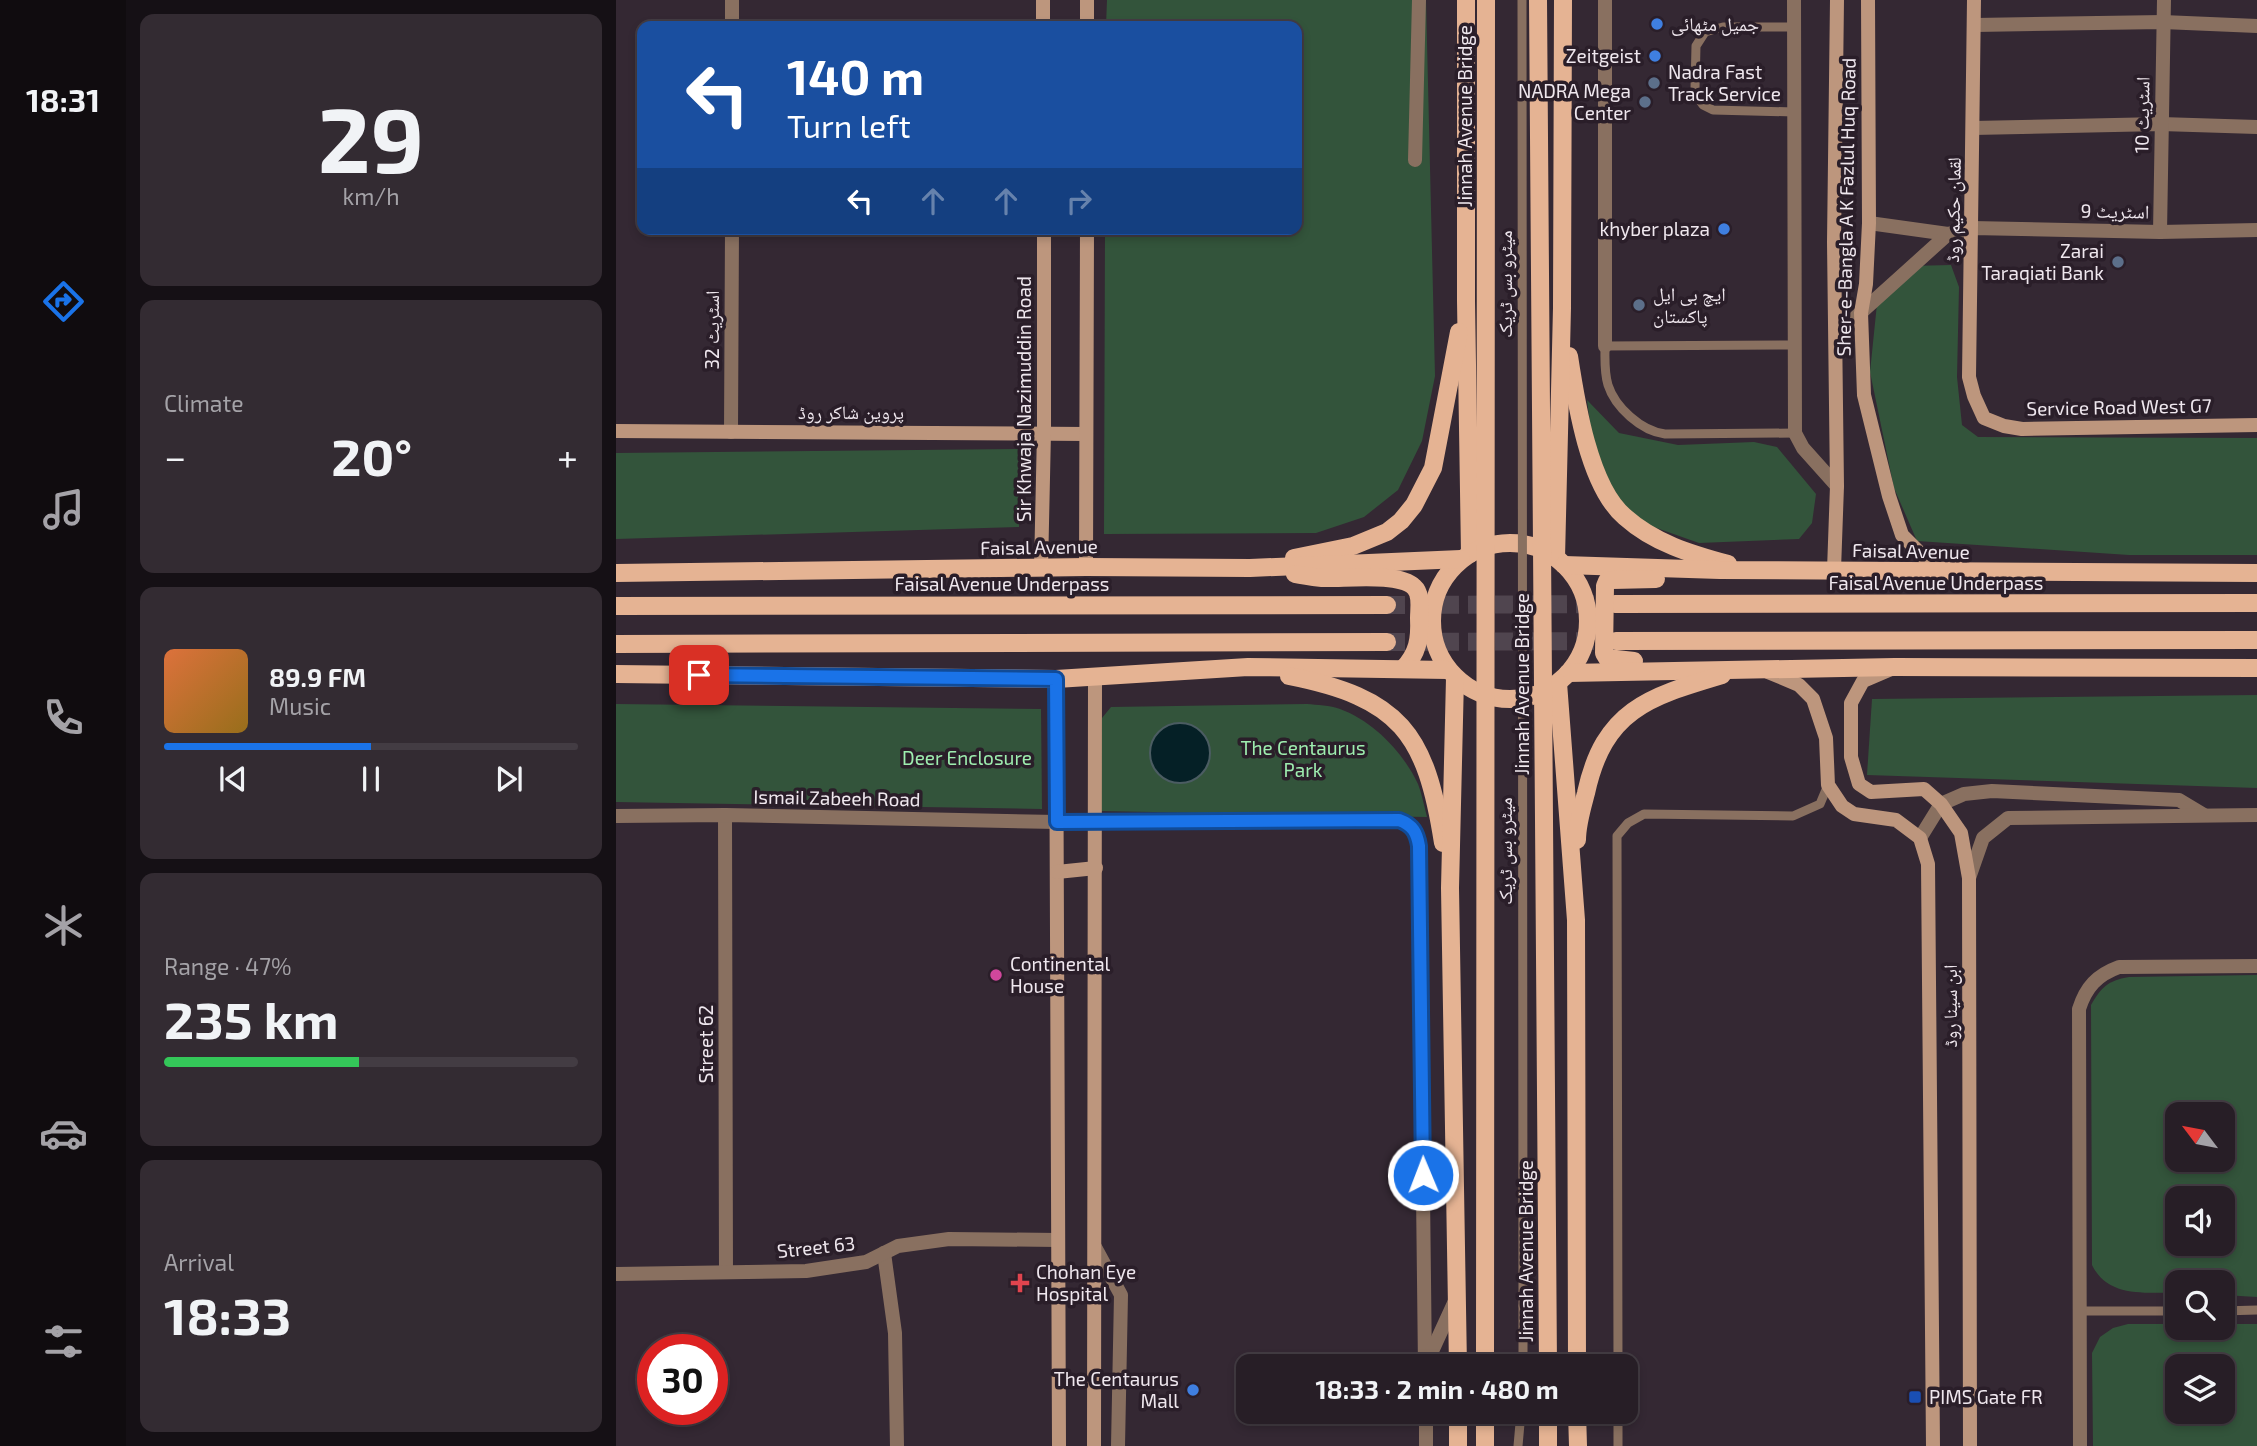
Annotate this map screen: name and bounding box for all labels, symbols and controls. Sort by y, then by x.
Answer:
place label: جمیل مٹھائی [1671,12,1759,36]
marker: جمیل مٹھائی [1649,16,1665,32]
street label: Jinnah Avenue Bridge [1453,25,1476,207]
place label: Zeitgeist [1566,44,1641,67]
text: 140 m [787,46,924,105]
marker: Zeitgeist [1647,48,1663,64]
icon: left [672,49,763,140]
street label: Sher-e-Bangla A K Fazlul Huq Road [1831,57,1860,356]
place label: Nadra Fast Track Service [1668,60,1781,105]
marker: Nadra Fast Track Service [1646,75,1662,91]
street label: اسٹریٹ 10 [2129,76,2155,154]
place label: NADRA Mega Center [1518,79,1631,124]
text: 18:31 [26,80,100,118]
text: 29 [318,82,424,191]
marker: NADRA Mega Center [1637,94,1653,110]
text: Turn left [787,106,911,144]
street label: لقمان حکیم روڈ [1940,157,1967,263]
text: km/h [342,182,400,210]
icon: left [841,182,879,220]
icon: ahead [914,182,952,220]
icon: ahead [987,182,1025,220]
icon: right [1060,182,1098,220]
street label: اسٹریٹ 9 [2080,198,2150,224]
place label: khyber plaza [1600,217,1710,240]
marker: khyber plaza [1716,221,1732,237]
street label: میٹرو بس ٹریک [1493,230,1517,338]
place label: Zarai Taraqiati Bank [1981,239,2104,284]
marker: Zarai Taraqiati Bank [2110,254,2126,270]
street label: Sir Khwaja Nazimuddin Road [1012,276,1035,522]
icon: directions [39,277,88,326]
place label: ایچ بی ایل پاکستان [1653,282,1726,328]
street label: اسٹریٹ 32 [700,290,724,370]
marker: ایچ بی ایل پاکستان [1631,297,1647,313]
text: Climate [164,389,244,417]
street label: Service Road West G7 [2026,393,2212,420]
street label: پروین شاکر روڈ [798,400,904,424]
text: 20° [331,424,412,486]
text: − [164,433,186,479]
text: + [557,433,578,479]
icon: music [39,485,88,534]
street label: Faisal Avenue [980,534,1098,559]
street label: Faisal Avenue [1852,538,1970,563]
street label: Faisal Avenue Underpass [1828,571,2044,594]
street label: Faisal Avenue Underpass [894,572,1110,595]
street label: Jinnah Avenue Bridge [1510,593,1533,775]
pin [669,645,729,705]
icon: arrive [680,656,718,694]
text: 89.9 FM [269,661,366,692]
text: Music [269,692,331,720]
icon: phone [39,693,88,742]
park label: The Centaurus Park [1240,736,1366,781]
park label: Deer Enclosure [902,746,1032,769]
icon: previous [214,760,252,798]
icon: pause [352,760,390,798]
icon: next [490,760,528,798]
street label: Ismail Zabeeh Road [753,785,921,810]
street label: میٹرو بس ٹریک [1493,797,1517,905]
icon: climate [39,901,88,950]
text: Range · 47% [164,952,291,980]
place label: Continental House [1010,952,1111,997]
street label: ابن سینا روڈ [1938,964,1962,1048]
marker: Continental House [988,967,1004,983]
text: 235 km [164,987,339,1049]
street label: Street 62 [694,1005,717,1083]
north arrow [2165,1102,2235,1172]
map controls [2165,1102,2235,1424]
icon: car [39,1109,88,1158]
position arrow [1386,1138,1460,1212]
street label: Jinnah Avenue Bridge [1514,1160,1537,1342]
button: sound [2165,1186,2235,1256]
street label: Street 63 [776,1231,856,1262]
text: Arrival [164,1248,234,1276]
place label: Chohan Eye Hospital [1036,1260,1136,1305]
button: search [2165,1270,2235,1340]
marker: Chohan Eye Hospital [1010,1273,1030,1293]
text: 18:33 [164,1283,291,1345]
icon: filters [39,1317,88,1366]
speed limit sign: 30 [637,1334,728,1425]
button: layers [2165,1354,2235,1424]
place label: The Centaurus Mall [1054,1367,1179,1412]
text: 18:33 · 2 min · 480 m [1315,1373,1559,1404]
marker: The Centaurus Mall [1185,1382,1201,1398]
place label: PIMS Gate FR [1929,1385,2043,1408]
marker: PIMS Gate FR [1907,1389,1923,1405]

